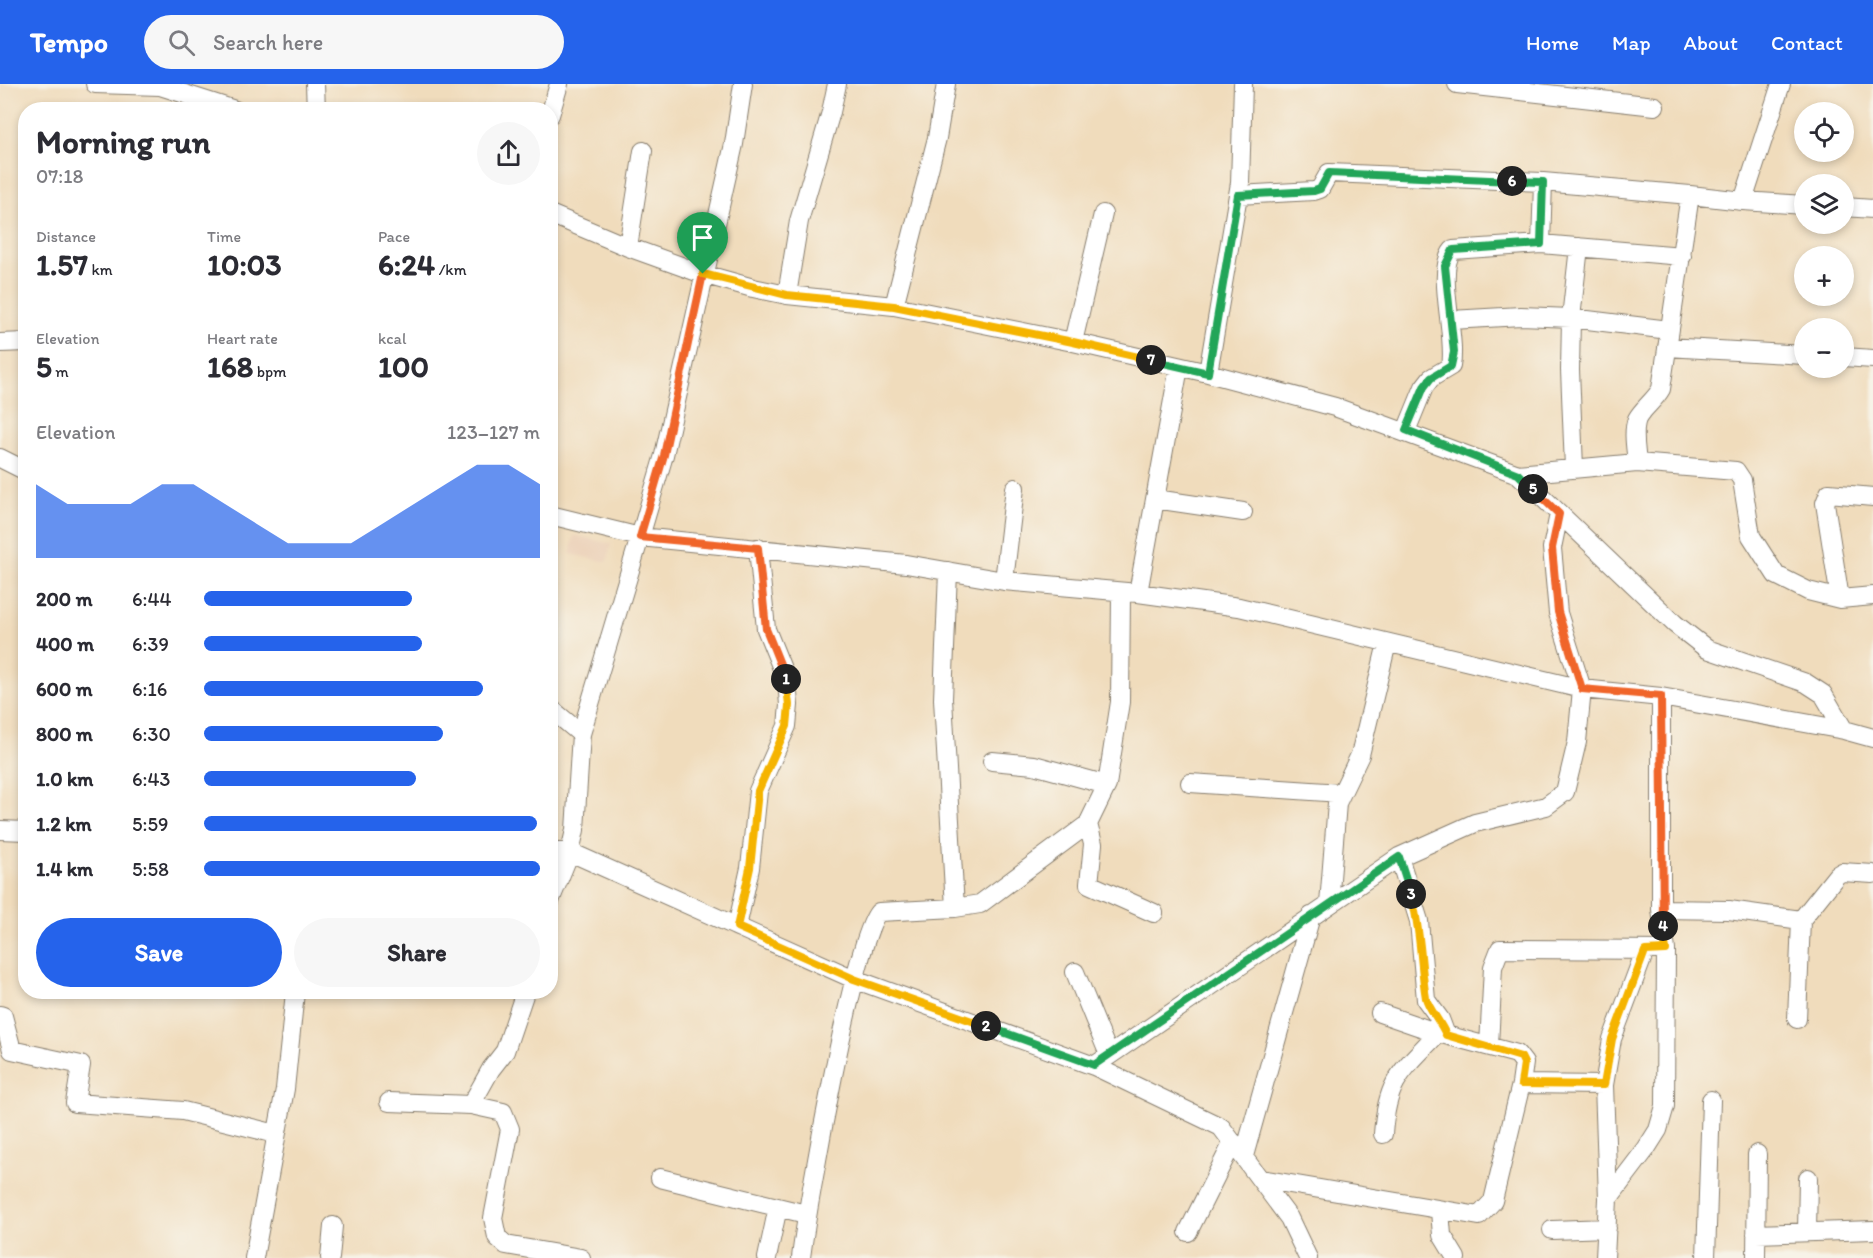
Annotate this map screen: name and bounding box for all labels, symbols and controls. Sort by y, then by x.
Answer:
search box [144,15,564,69]
text: Tempo [30,25,108,59]
icon: search [165,26,198,59]
text: Search here [213,29,323,56]
text: Home [1526,30,1579,55]
text: Map [1612,30,1651,55]
text: About [1684,30,1738,55]
text: Contact [1771,30,1843,55]
map controls [1794,102,1854,378]
button: locate [1794,102,1854,162]
text: Morning run [36,122,211,161]
button: share [477,122,540,185]
text: 07:18 [36,164,83,188]
pin: 6 [1497,166,1527,196]
text: 6 [1508,171,1516,190]
button: layers [1794,174,1854,234]
pin [677,212,728,274]
icon: arrive [686,221,719,254]
text: Distance [36,227,96,246]
text: Time [207,227,241,246]
text: Pace [378,227,410,246]
text: 1.57 [36,246,88,283]
text: 10:03 [207,246,282,283]
text: 6:24 [378,246,435,283]
button: + [1794,246,1854,306]
text: km [88,260,113,279]
text: /km [435,260,467,279]
button: − [1794,318,1854,378]
text: Elevation [36,329,100,348]
text: Heart rate [207,329,278,348]
text: kcal [378,329,406,348]
pin: 7 [1136,345,1166,375]
text: 5 [36,348,52,385]
text: 168 [207,348,253,385]
text: 100 [378,348,429,385]
text: 7 [1147,350,1155,369]
text: m [52,362,69,381]
text: bpm [253,362,287,381]
text: Elevation [36,420,115,444]
text: 123–127 m [447,420,540,444]
pin: 5 [1518,474,1548,504]
text: 5 [1529,479,1537,498]
text: 200 m [36,587,92,611]
text: 6:44 [132,587,172,611]
text: 400 m [36,632,94,656]
text: 6:39 [132,632,169,656]
pin: 1 [771,664,801,694]
text: 1 [782,669,790,688]
text: 600 m [36,677,93,701]
text: 6:16 [132,677,167,701]
text: 800 m [36,722,93,746]
text: 6:30 [132,722,171,746]
text: 1.0 km [36,767,93,791]
text: 6:43 [132,767,170,791]
text: 1.2 km [36,812,92,836]
text: 5:59 [132,812,168,836]
text: 1.4 km [36,857,93,881]
text: 5:58 [132,857,169,881]
pin: 3 [1396,879,1426,909]
text: 3 [1407,884,1415,903]
pin: 4 [1648,911,1678,941]
text: 4 [1658,916,1668,935]
button: Save [36,918,282,987]
button: Share [294,918,540,987]
pin: 2 [971,1011,1001,1041]
text: 2 [982,1016,990,1035]

